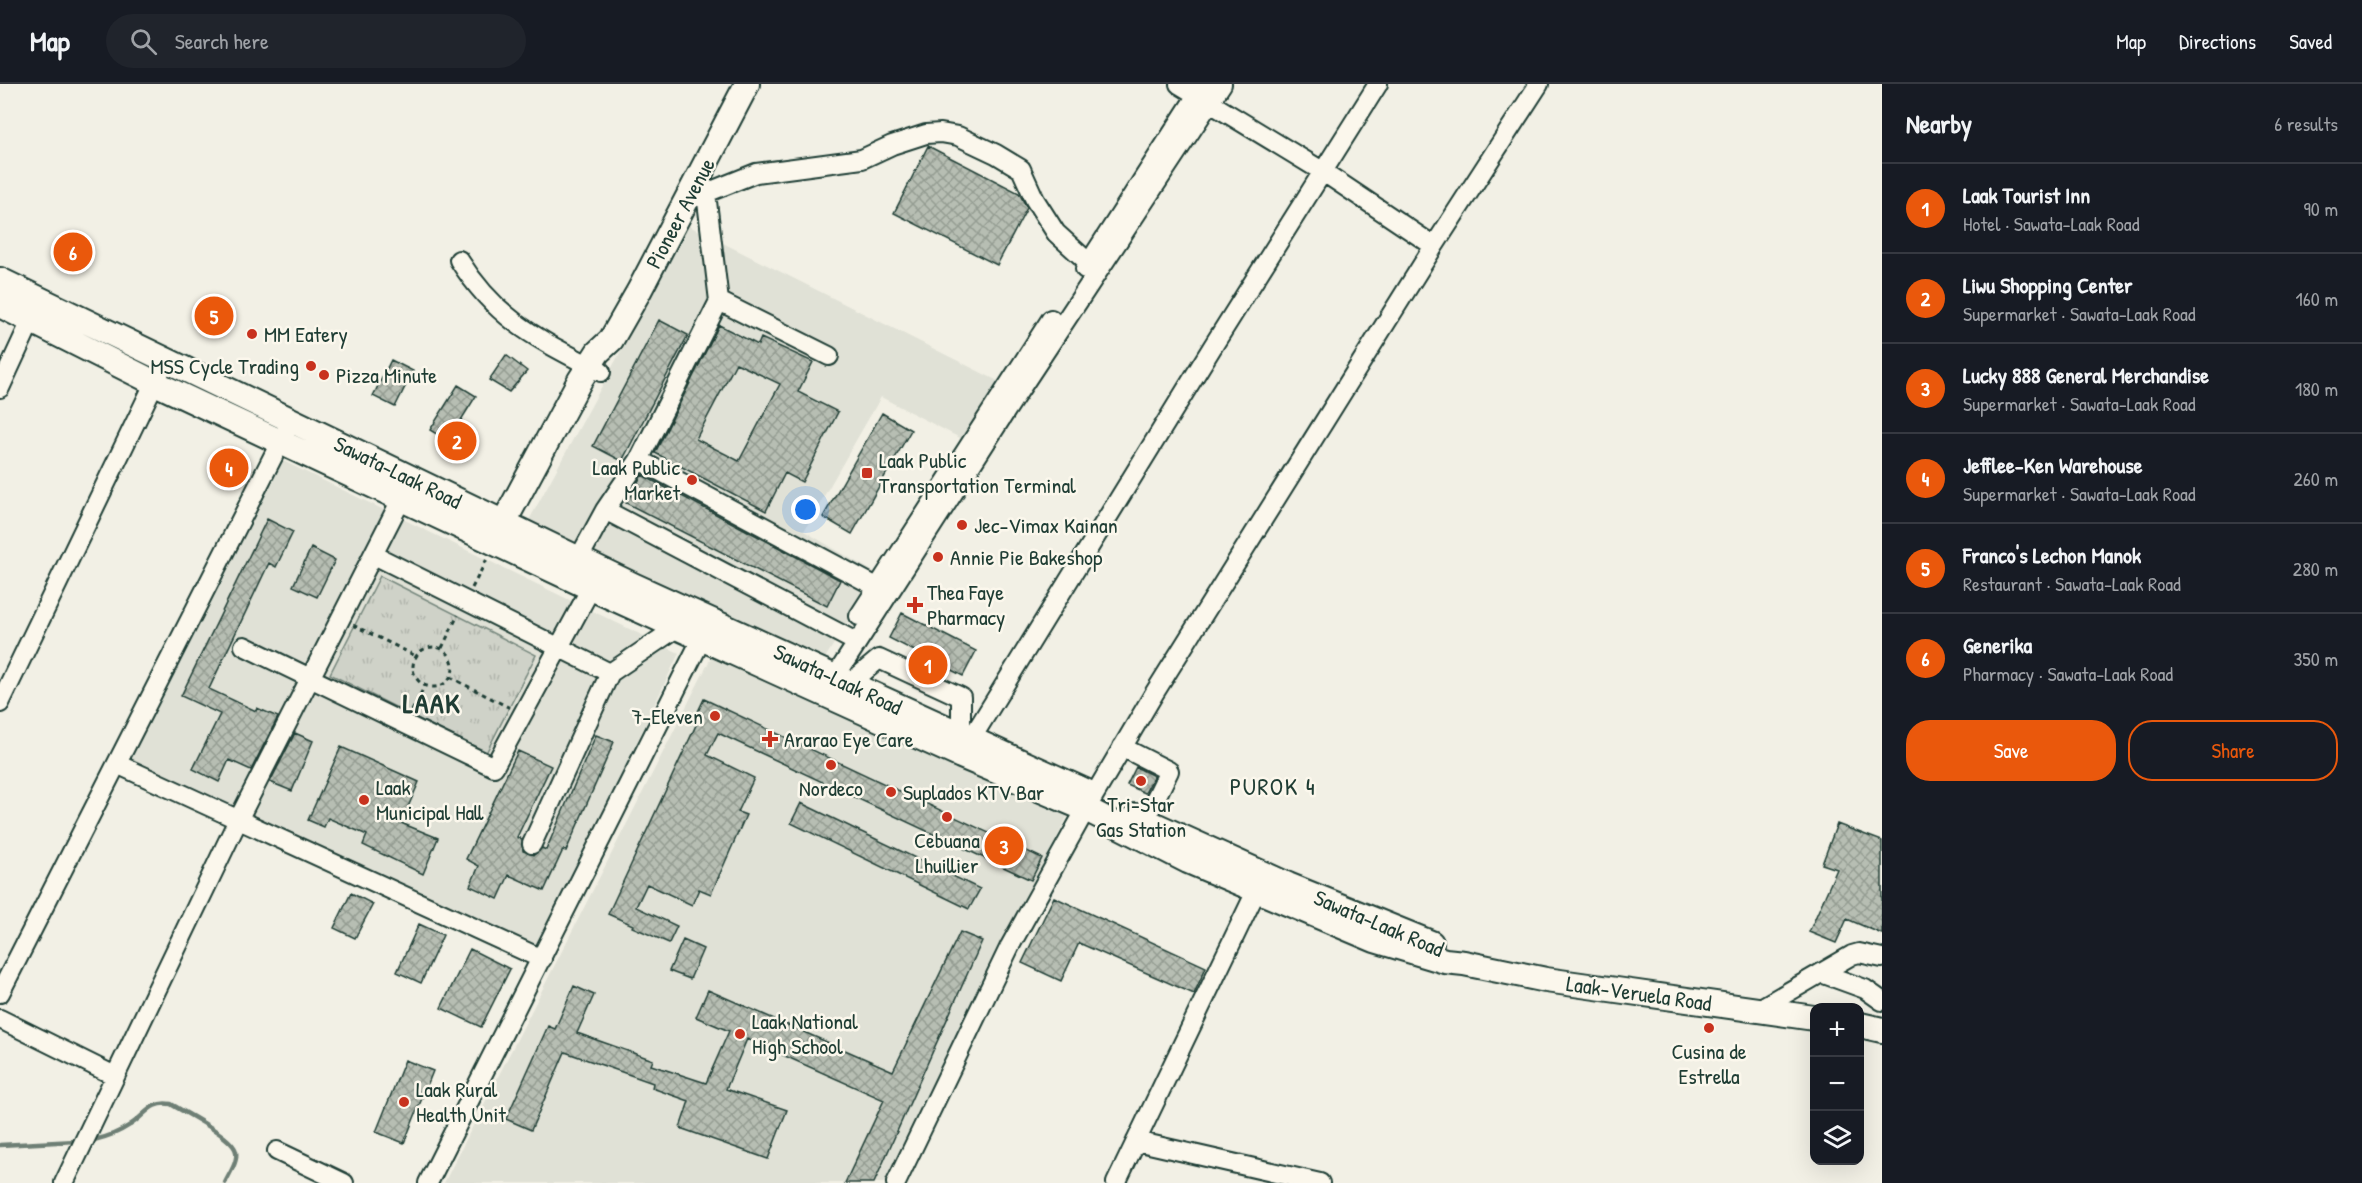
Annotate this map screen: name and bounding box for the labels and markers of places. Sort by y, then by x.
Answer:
pin: 6 [54,230,92,274]
pin: 5 [194,294,234,338]
place label: MM Eatery [264,319,348,349]
marker: MM Eatery [245,327,259,341]
place label: MSS Cycle Trading [150,351,299,381]
marker: MSS Cycle Trading [304,359,318,373]
place label: Pizza Minute [336,360,437,390]
marker: Pizza Minute [317,368,331,382]
pin: 2 [438,418,476,464]
place label: Laak Public Transportation Terminal [879,445,1076,500]
pin: 4 [210,446,248,490]
place label: Laak Public Market [593,452,680,507]
marker: Laak Public Transportation Terminal [860,466,874,480]
marker: Laak Public Market [685,473,699,487]
place label: Jec-Vimax Kainan [974,510,1118,540]
marker: Jec-Vimax Kainan [955,518,969,532]
place label: Annie Pie Bakeshop [950,542,1103,572]
marker: Annie Pie Bakeshop [931,550,945,564]
place label: Thea Faye Pharmacy [927,577,1005,632]
marker: Thea Faye Pharmacy [908,598,922,612]
pin: 1 [908,642,948,688]
place label: 7-Eleven [631,701,703,731]
marker: 7-Eleven [708,709,722,723]
place label: Ararao Eye Care [784,724,914,754]
marker: Ararao Eye Care [761,730,779,748]
marker: Nordeco [824,758,838,772]
place label: Laak Municipal Hall [376,772,484,827]
place label: Nordeco [799,773,863,803]
marker: Tri-Star Gas Station [1134,774,1148,788]
place label: Suplados KTV Bar [903,777,1045,807]
marker: Suplados KTV Bar [884,785,898,799]
place label: Tri-Star Gas Station [1096,789,1186,844]
marker: Laak Municipal Hall [357,793,371,807]
marker: Cebuana Lhuillier [940,810,954,824]
pin: 3 [984,824,1024,868]
place label: Cebuana Lhuillier [914,825,980,880]
place label: Laak National High School [752,1006,858,1061]
marker: Cusina de Estrella [1702,1021,1716,1035]
marker: Laak National High School [733,1027,747,1041]
place label: Cusina de Estrella [1671,1036,1747,1091]
place label: Laak Rural Health Unit [416,1074,506,1129]
marker: Laak Rural Health Unit [397,1095,411,1109]

